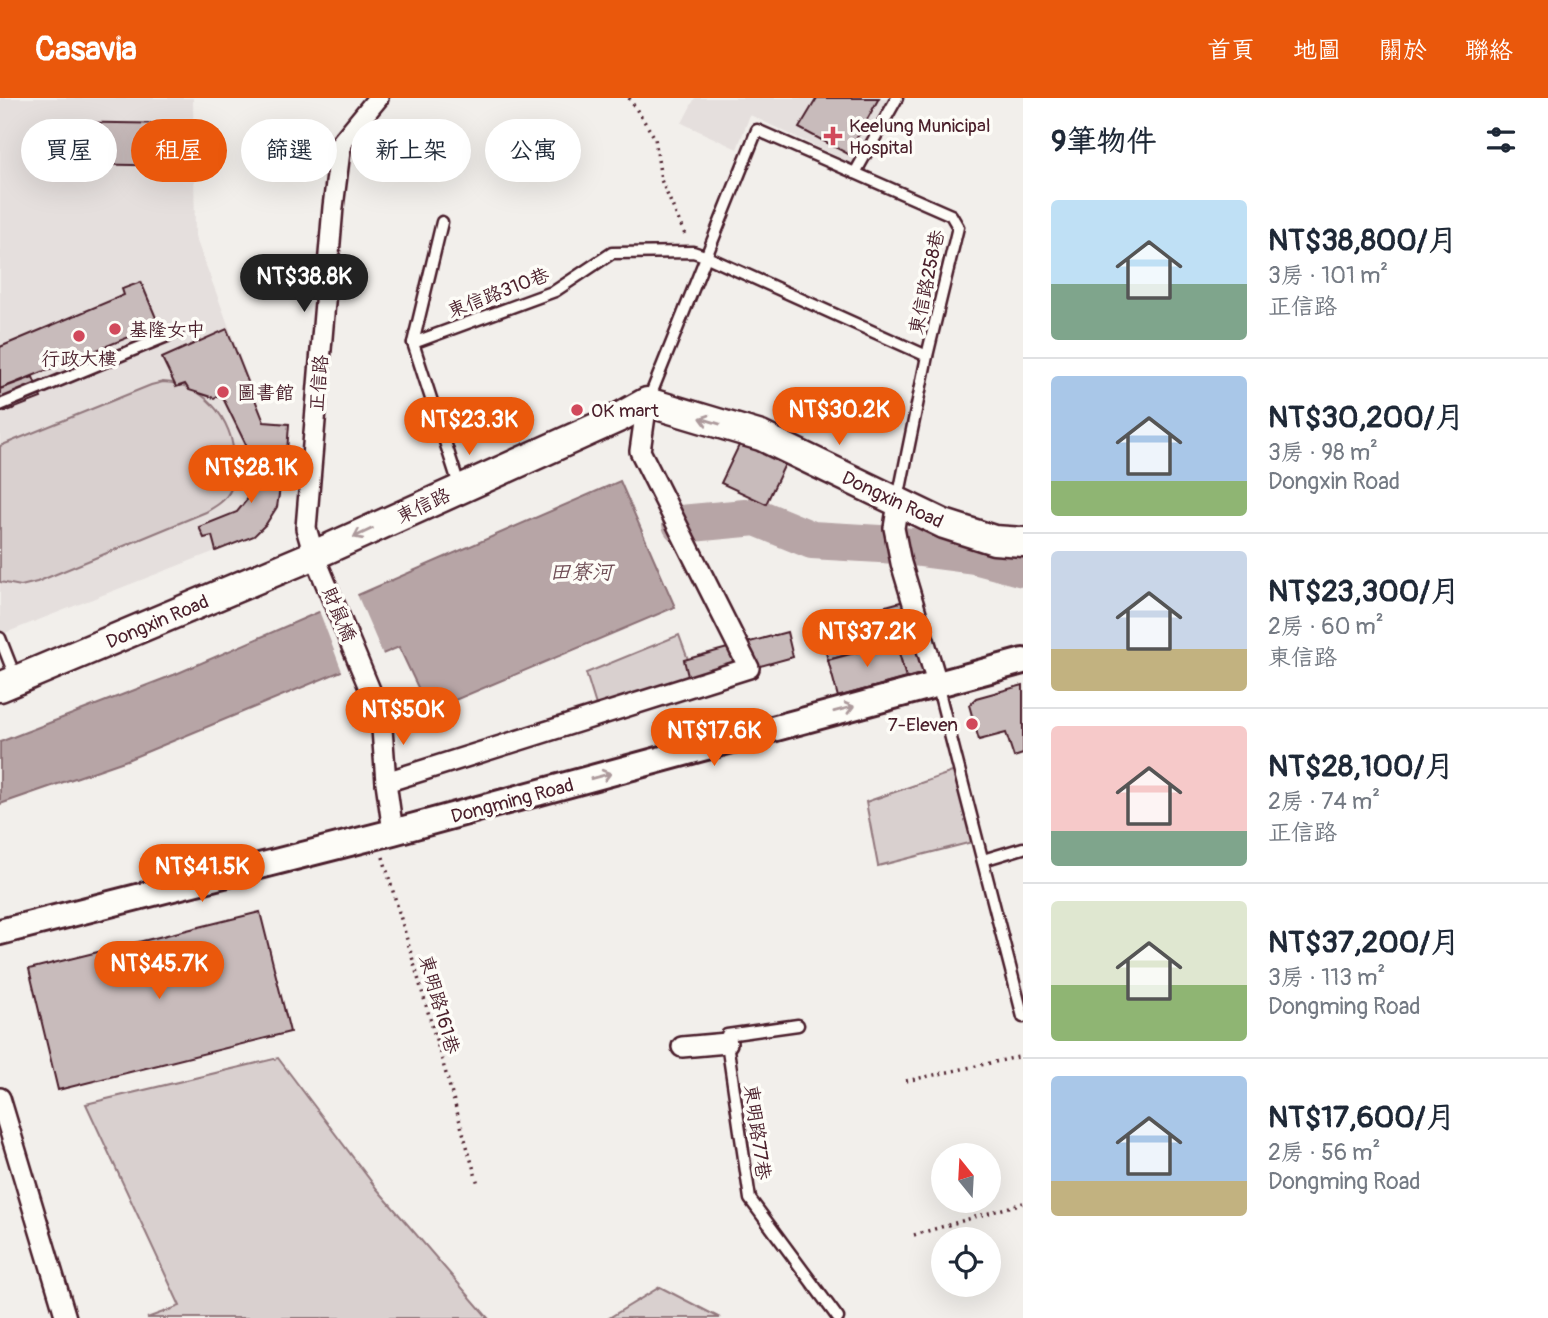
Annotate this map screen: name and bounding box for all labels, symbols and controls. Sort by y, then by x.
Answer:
text: Casavia [35,29,137,70]
text: 首頁 [1207,36,1255,65]
text: 地圖 [1293,36,1341,65]
text: 關於 [1379,36,1427,65]
text: 聯絡 [1465,36,1513,65]
place label: Keelung Municipal Hospital [849,114,990,160]
chip: 買屋 [21,119,117,182]
chip: 租屋 [131,119,227,182]
chip: 篩選 [241,119,337,182]
chip: 新上架 [351,119,471,182]
chip: 公寓 [485,119,581,182]
icon: filters [1482,121,1520,159]
text: 9筆物件 [1051,123,1156,160]
marker: Keelung Municipal Hospital [823,126,843,146]
text: NT$38,800/月 [1268,222,1458,259]
street label: 東信路258巷 [904,228,950,337]
icon: home [1107,228,1191,312]
pin: NT$38.8K [232,254,376,314]
text: 3房 · 101 m² [1268,261,1388,290]
text: NT$38.8K [256,262,352,291]
street label: 東信路310巷 [444,263,553,323]
text: 正信路 [1268,292,1337,321]
place label: 基隆女中 [129,318,205,342]
marker: 基隆女中 [107,321,123,337]
marker: 行政大樓 [71,328,87,344]
place label: 行政大樓 [41,347,117,371]
street label: 正信路 [305,354,333,413]
place label: 圖書館 [237,381,294,405]
marker: 圖書館 [215,384,231,400]
pin: NT$30.2K [767,388,911,447]
text: NT$30.2K [788,395,890,424]
pin: NT$23.3K [397,398,541,457]
place label: OK mart [591,399,659,423]
text: NT$30,200/月 [1268,399,1465,436]
marker: OK mart [569,402,585,418]
icon: home [1107,404,1191,488]
text: NT$23.3K [420,405,518,434]
one-way arrow [699,413,721,426]
text: 3房 · 98 m² [1268,438,1378,467]
pin: NT$28.1K [179,446,323,505]
text: NT$28.1K [204,453,298,482]
street label: Dongxin Road [838,466,947,534]
text: Dongxin Road [1268,467,1400,496]
street label: 東信路 [393,483,454,529]
one-way arrow [353,526,374,540]
water label: 田寮河 [550,559,615,586]
text: NT$23,300/月 [1268,573,1460,610]
icon: home [1107,579,1191,663]
street label: 財鼠橋 [317,583,361,645]
street label: Dongxin Road [102,590,212,654]
pin: NT$37.2K [795,610,939,669]
text: 2房 · 60 m² [1268,612,1384,641]
text: NT$37.2K [818,617,916,646]
text: 東信路 [1268,643,1337,672]
pin: NT$50K [346,688,460,747]
text: NT$50K [362,695,444,724]
one-way arrow [832,702,854,715]
pin: NT$17.6K [642,708,786,768]
place label: 7-Eleven [888,713,958,737]
text: NT$17.6K [667,716,761,745]
marker: 7-Eleven [964,716,980,732]
text: NT$28,100/月 [1268,748,1454,785]
icon: home [1107,754,1191,838]
one-way arrow [589,768,611,781]
street label: Dongming Road [448,773,576,829]
text: 2房 · 74 m² [1268,787,1380,816]
text: 正信路 [1268,818,1337,847]
pin: NT$41.5K [130,844,274,904]
text: NT$41.5K [155,852,249,881]
text: NT$37,200/月 [1268,924,1460,961]
icon: home [1107,929,1191,1013]
pin: NT$45.7K [87,942,231,1001]
text: NT$45.7K [110,949,208,978]
street label: 東明路161巷 [413,952,465,1057]
text: 3房 · 113 m² [1268,963,1385,992]
text: Dongming Road [1268,992,1421,1021]
street label: 東明路77巷 [738,1083,776,1181]
text: NT$17,600/月 [1268,1099,1456,1136]
icon: home [1107,1104,1191,1188]
text: 2房 · 56 m² [1268,1138,1380,1167]
north arrow [931,1143,1001,1213]
map controls [931,1143,1001,1297]
text: Dongming Road [1268,1167,1421,1196]
button: locate [931,1227,1001,1297]

